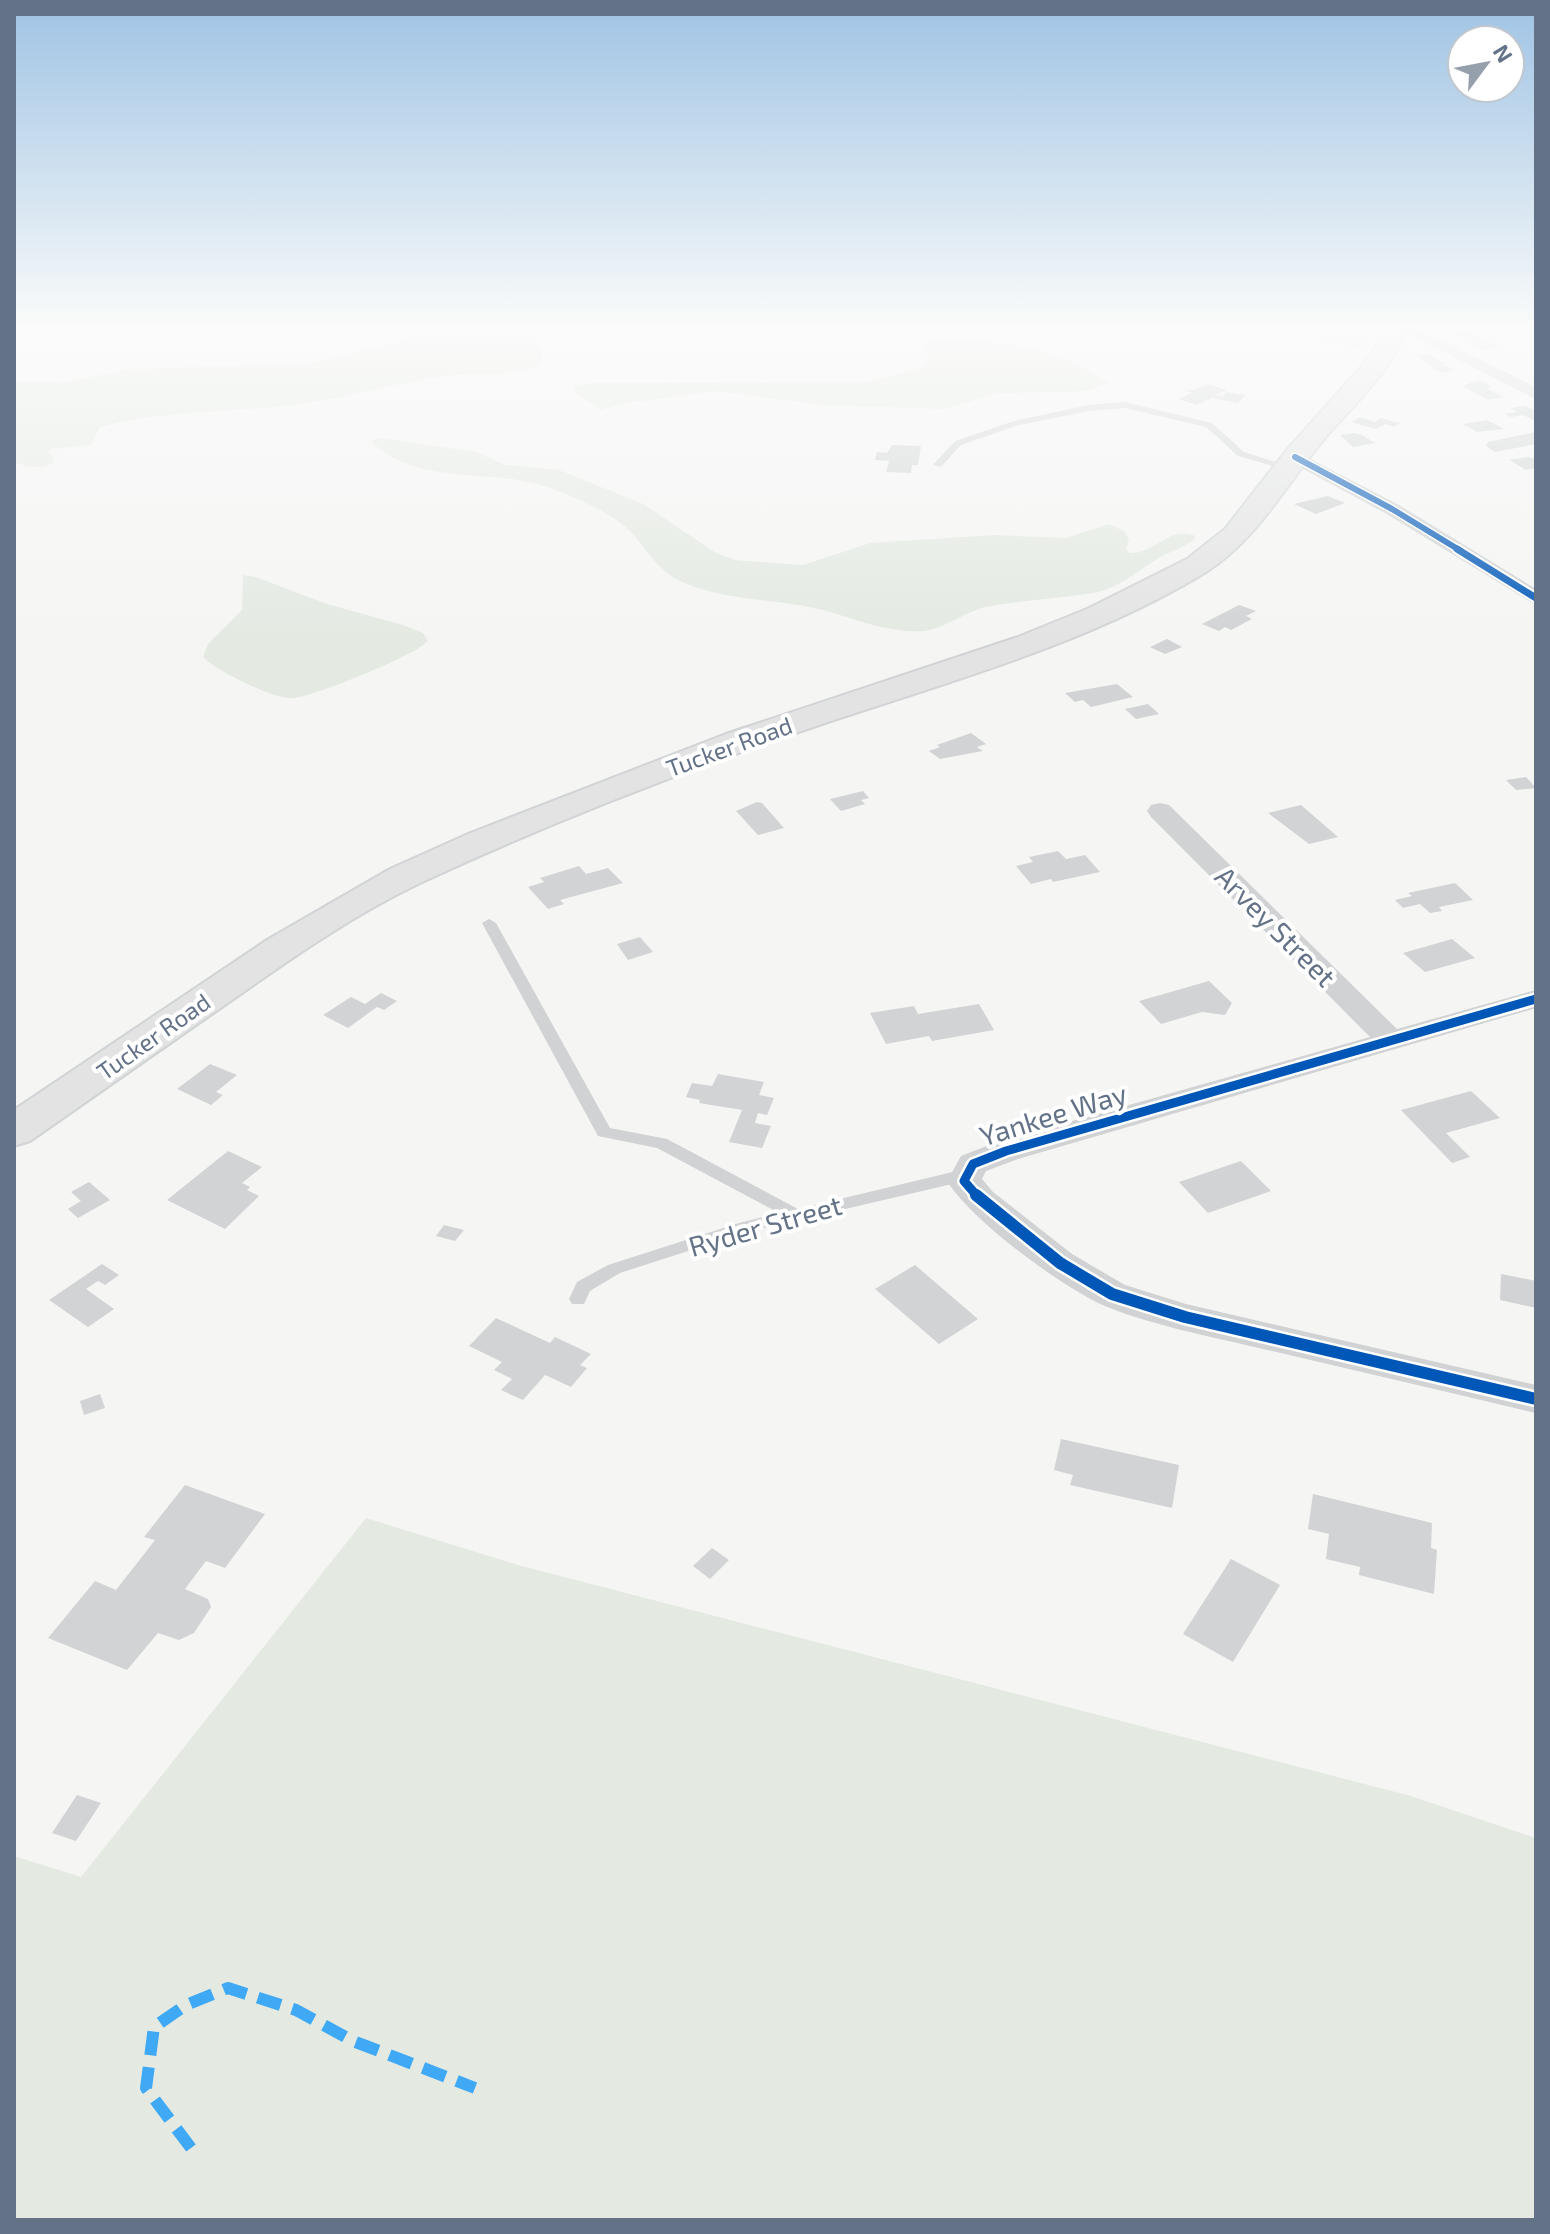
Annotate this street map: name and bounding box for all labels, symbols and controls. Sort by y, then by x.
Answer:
north arrow [1446,24,1526,104]
text: N [1489,39,1519,66]
street label: Tucker Road [662,710,796,782]
street label: Arvey Street [1209,859,1343,993]
street label: Tucker Road [91,986,215,1086]
street label: Yankee Way [975,1075,1131,1153]
street label: Ryder Street [684,1187,846,1263]

